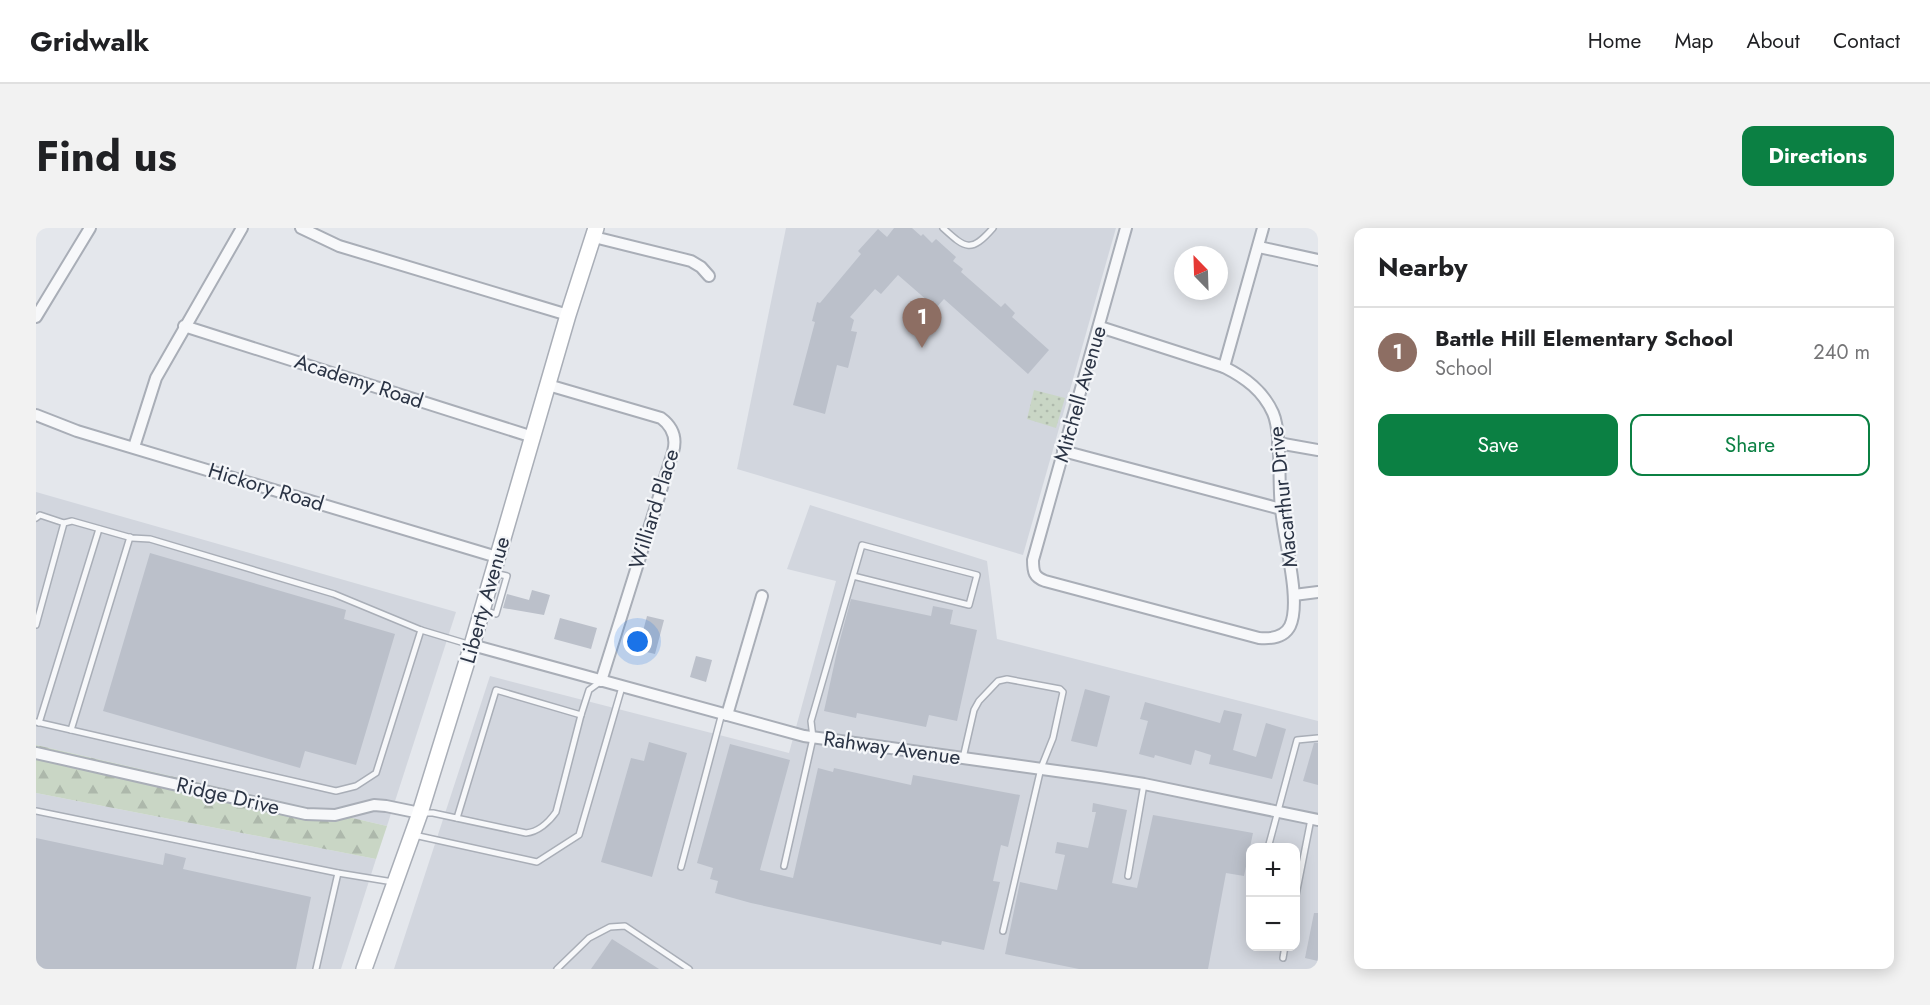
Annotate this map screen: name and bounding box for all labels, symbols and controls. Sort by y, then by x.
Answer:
text: Gridwalk [30,21,149,62]
text: Home [1588,26,1641,56]
text: Map [1674,26,1714,56]
text: About [1747,26,1800,56]
text: Contact [1833,26,1900,56]
text: Find us [36,126,177,187]
button: Directions [1742,126,1894,186]
north arrow [1174,246,1228,300]
text: Nearby [1378,248,1467,286]
pin: 1 [902,298,942,348]
street label: Mitchell Avenue [1046,322,1114,466]
text: Battle Hill Elementary School [1435,322,1733,354]
text: 1 [1392,338,1403,367]
text: 240 m [1813,338,1870,367]
street label: Academy Road [291,346,427,416]
text: School [1435,354,1492,383]
button: Save [1378,414,1618,476]
button: Share [1630,414,1870,476]
street label: Macarthur Drive [1261,425,1305,569]
street label: Williard Place [621,445,687,573]
street label: Hickory Road [204,455,328,519]
street label: Liberty Avenue [453,533,518,667]
your location [623,627,652,656]
street label: Rahway Avenue [822,724,963,772]
street label: Ridge Drive [173,770,283,822]
map controls [1246,843,1300,951]
button: + [1246,843,1300,897]
button: − [1246,897,1300,951]

